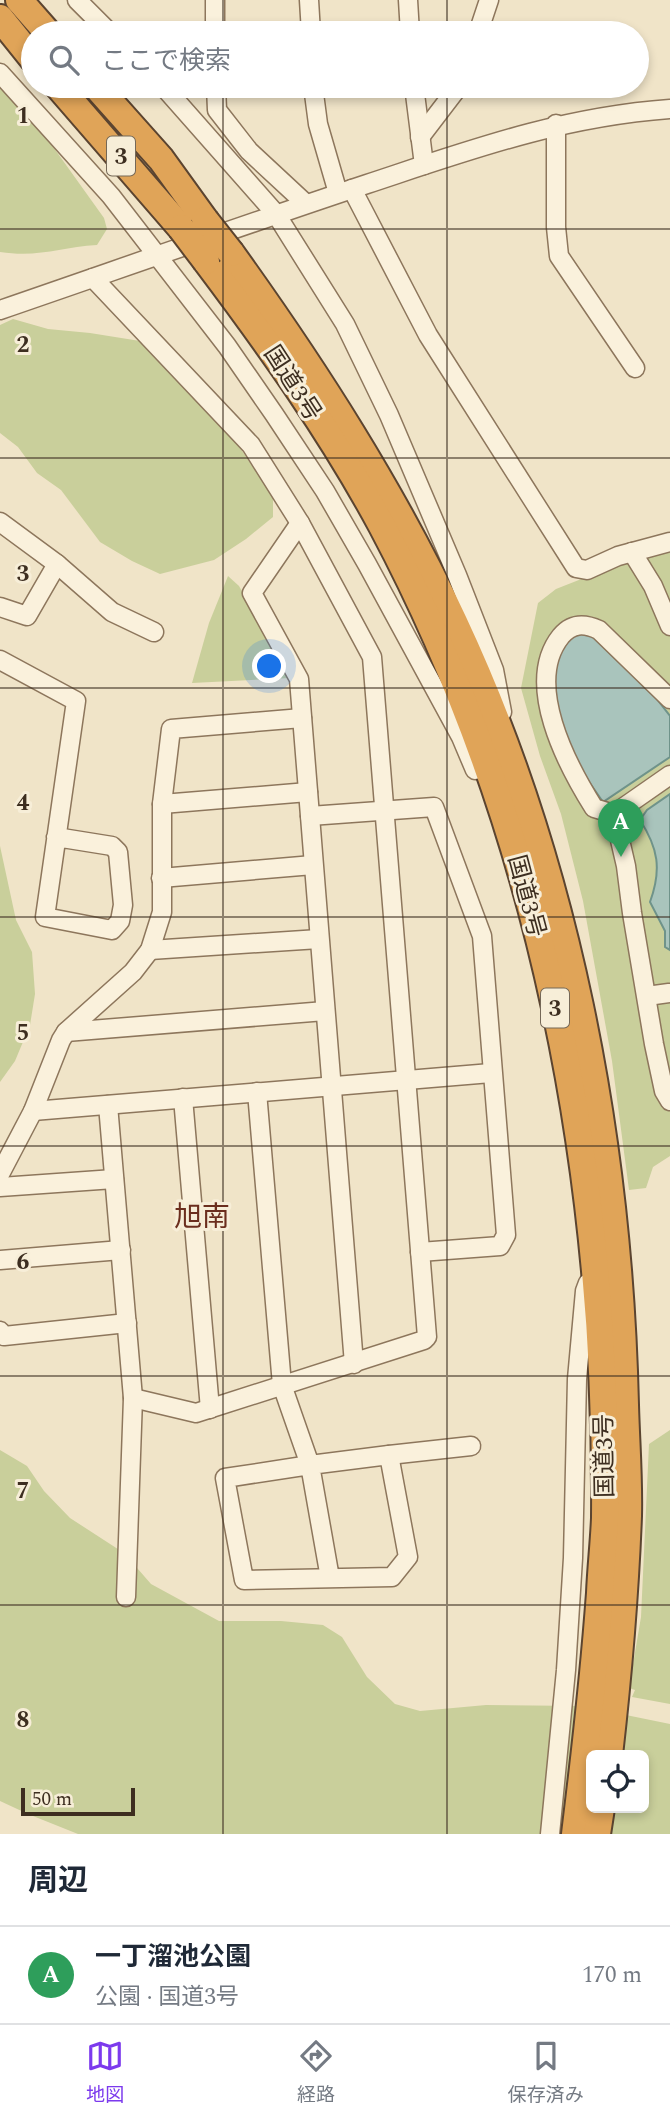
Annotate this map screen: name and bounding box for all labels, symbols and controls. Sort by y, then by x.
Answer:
search box [21,21,649,98]
icon: search [45,41,83,79]
text: ここで検索 [101,41,231,81]
text: 1 [17,99,29,134]
road number: 3 [107,136,135,176]
text: 2 [17,328,30,363]
street label: 国道3号 [254,339,330,429]
text: 3 [17,557,30,592]
your location [252,649,286,683]
text: 4 [17,786,30,821]
pin: A [598,799,644,857]
street label: 国道3号 [498,851,554,941]
road number: 3 [541,988,569,1028]
text: 5 [17,1016,29,1051]
district label: 旭南 [174,1196,230,1239]
text: 6 [17,1245,30,1280]
street label: 国道3号 [586,1414,624,1498]
text: 7 [17,1474,29,1509]
text: 8 [17,1703,29,1738]
map controls [586,1750,649,1813]
button: locate [586,1750,649,1813]
scale bar [21,1785,135,1817]
text: 50 m [32,1785,72,1814]
text: 周辺 [28,1858,88,1904]
text: 一丁溜池公園 [95,1937,251,1977]
text: A [42,1958,60,1993]
text: 170 m [582,1958,642,1993]
text: 公園 · 国道3号 [95,1980,239,2015]
tab: 地図 [86,2037,124,2110]
tab: 経路 [297,2037,335,2110]
tab: 保存済み [508,2037,584,2110]

